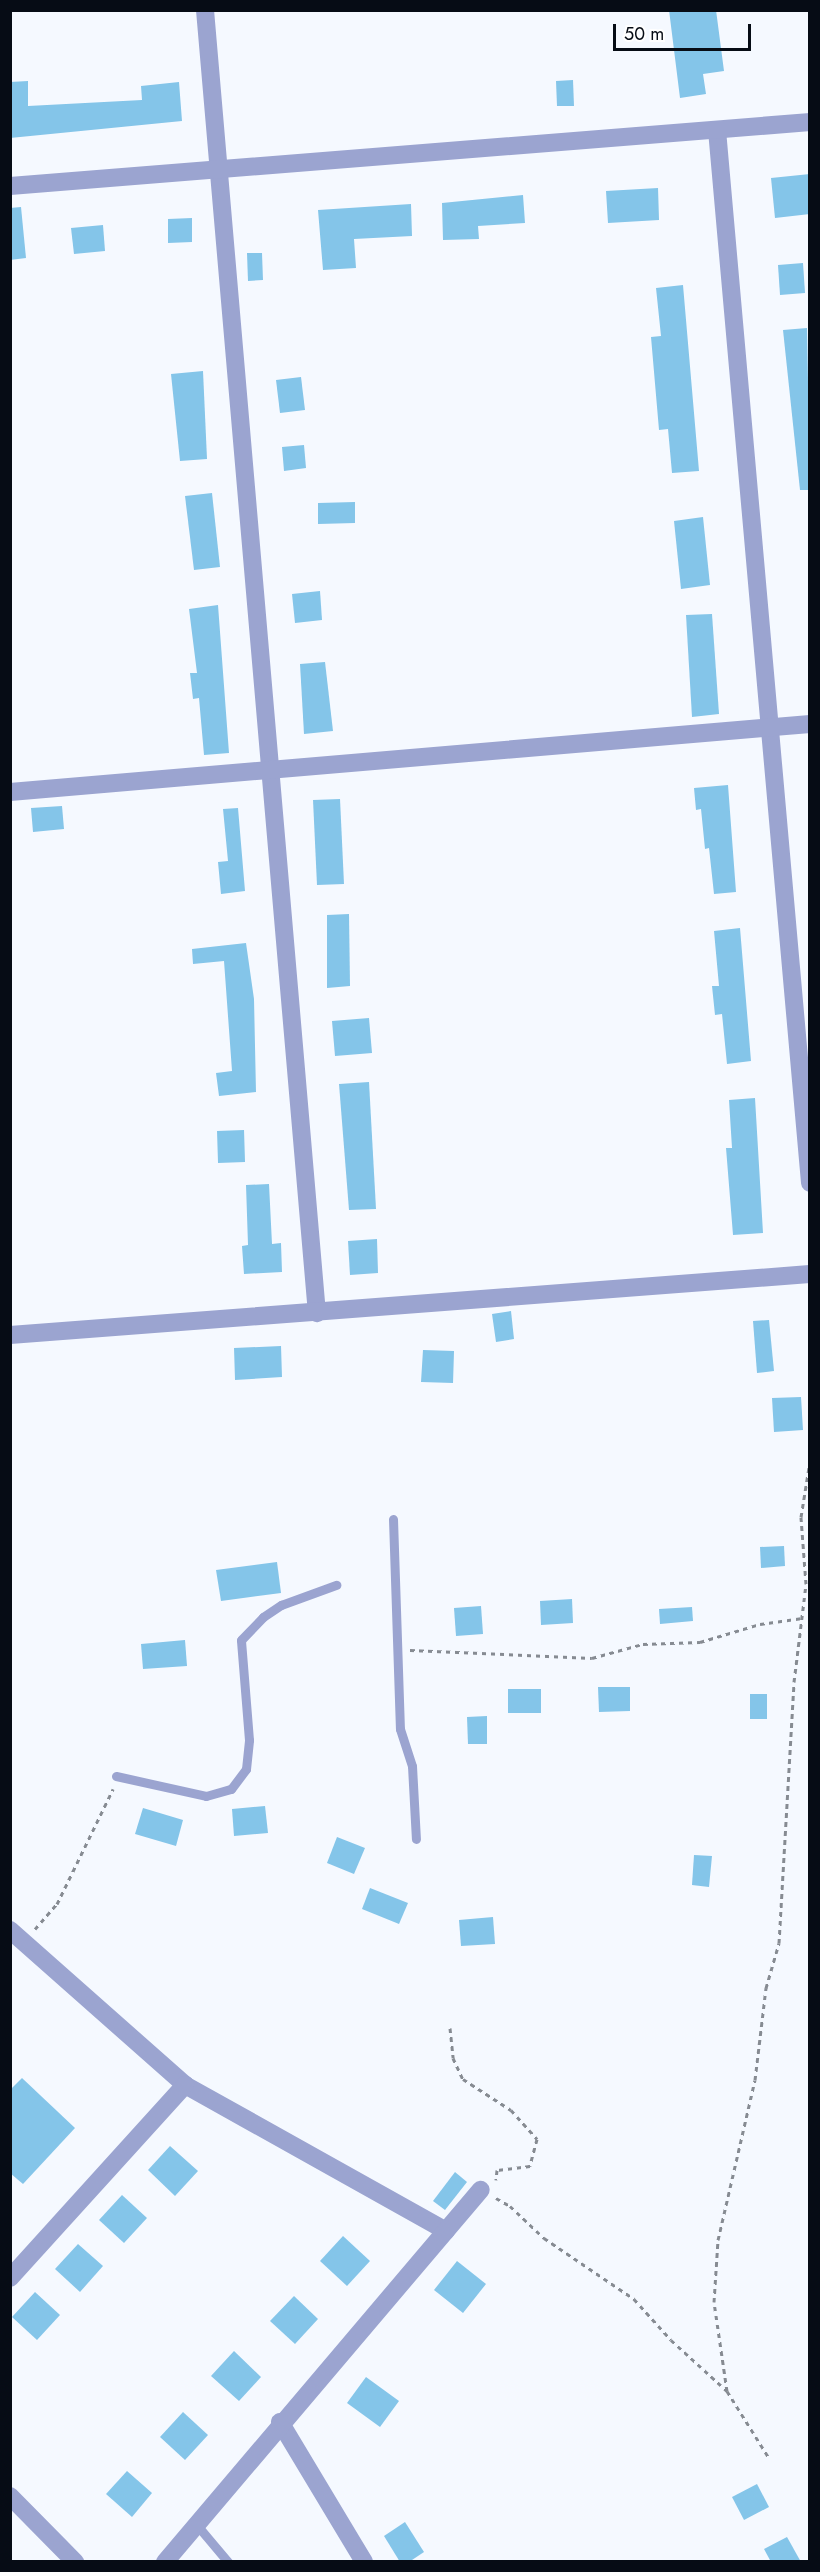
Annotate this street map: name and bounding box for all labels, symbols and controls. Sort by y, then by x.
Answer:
scale bar [616,12,754,50]
text: 50 m [624,21,664,47]

